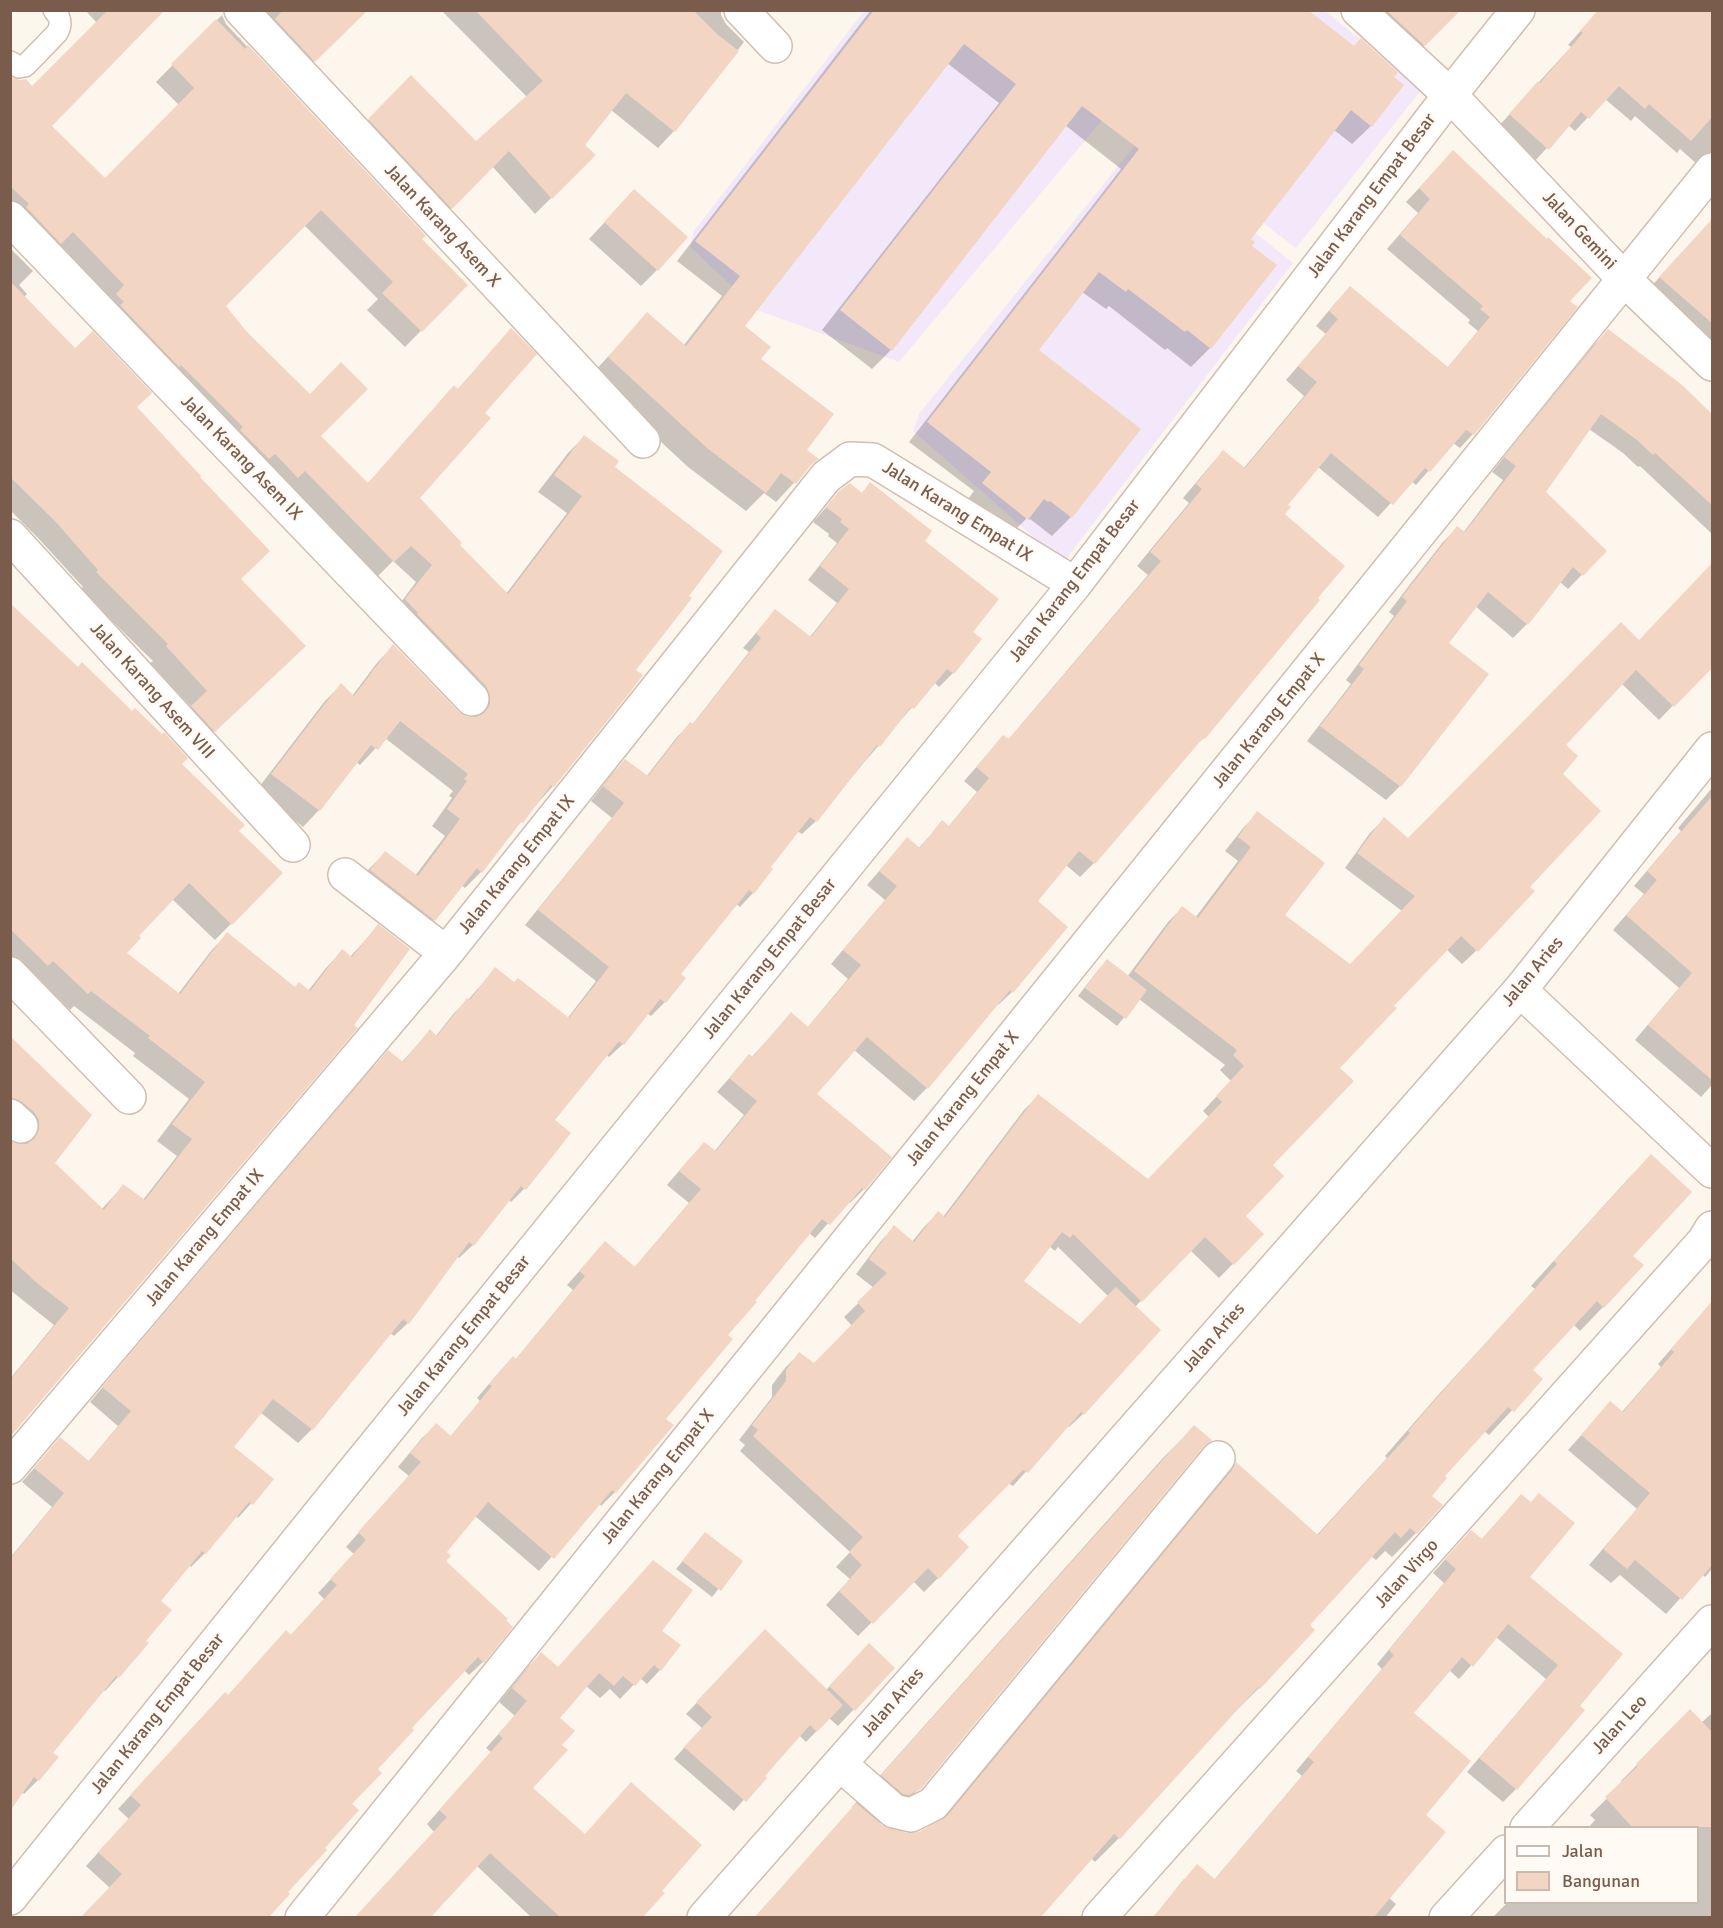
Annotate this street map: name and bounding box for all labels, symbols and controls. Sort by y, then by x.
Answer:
street label: Jalan Karang Empat Besar [1303,109,1441,283]
street label: Jalan Karang Asem X [379,160,505,292]
street label: Jalan Gemini [1537,187,1621,275]
street label: Jalan Karang Asem IX [176,391,306,525]
street label: Jalan Karang Empat IX [878,457,1036,567]
street label: Jalan Karang Empat Besar [1005,495,1145,667]
street label: Jalan Karang Asem VIII [85,618,219,764]
street label: Jalan Karang Empat X [1208,649,1330,793]
street label: Jalan Karang Empat IX [454,791,580,939]
street label: Jalan Karang Empat Besar [699,874,841,1044]
street label: Jalan Aries [1498,933,1568,1011]
street label: Jalan Karang Empat X [902,1027,1024,1171]
street label: Jalan Karang Empat IX [141,1165,269,1311]
street label: Jalan Karang Empat Besar [393,1251,535,1421]
street label: Jalan Aries [1178,1299,1250,1377]
street label: Jalan Karang Empat X [597,1405,719,1549]
street label: Jalan Virgo [1370,1535,1444,1613]
street label: Jalan Karang Empat Besar [87,1629,229,1799]
street label: Jalan Aries [857,1664,929,1742]
street label: Jalan Leo [1588,1691,1652,1759]
legend [1504,1826,1699,1904]
text: Jalan [1562,1840,1603,1862]
text: Bangunan [1562,1870,1640,1892]

